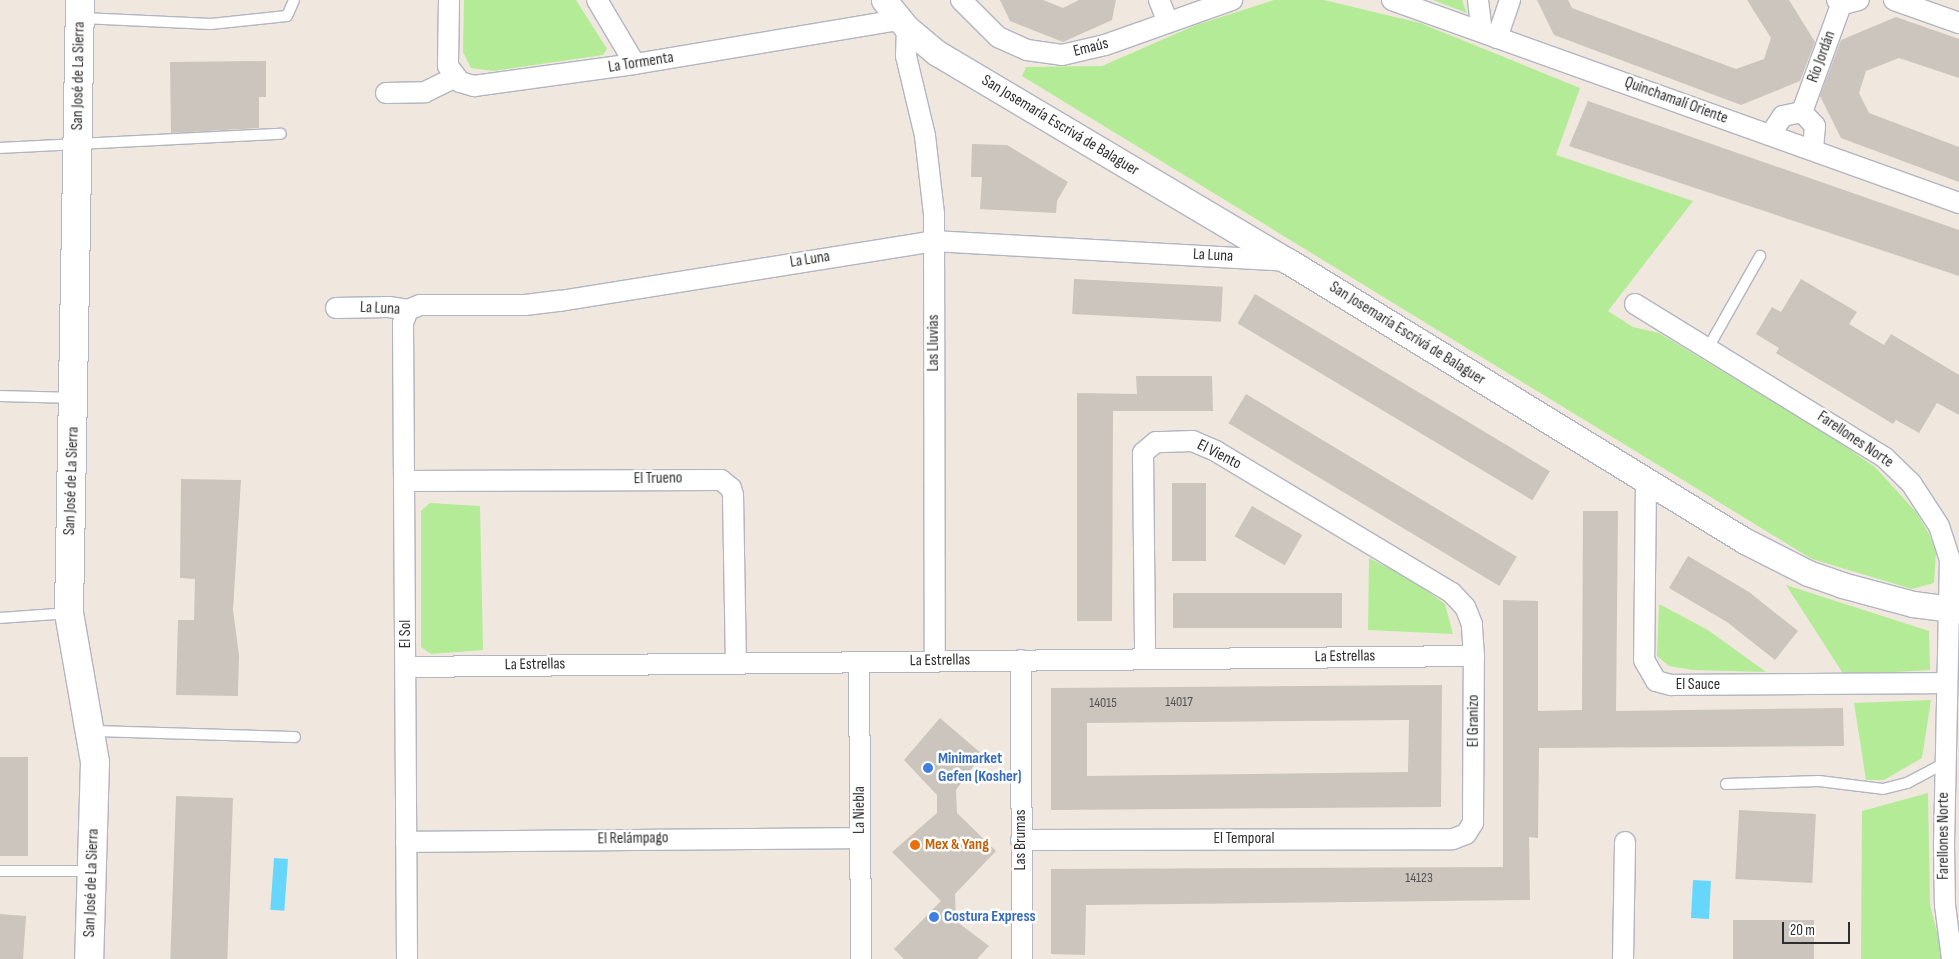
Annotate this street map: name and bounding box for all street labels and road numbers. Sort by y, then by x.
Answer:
street label: San José de La Sierra [68,22,90,130]
street label: Río Jordán [1804,29,1840,85]
street label: Emaús [1071,34,1111,62]
street label: La Tormenta [607,48,675,78]
street label: San Josemaría Escrivá de Balaguer [978,71,1142,181]
street label: Quinchamalí Oriente [1622,73,1730,129]
street label: La Luna [1192,245,1234,267]
street label: La Luna [789,247,831,273]
street label: San Josemaría Escrivá de Balaguer [1325,278,1489,390]
street label: La Luna [359,298,401,320]
street label: Las Lluvias [924,314,944,372]
street label: Farellones Norte [1813,408,1897,472]
street label: San José de La Sierra [61,426,83,536]
street label: El Viento [1194,436,1244,474]
street label: El Trueno [634,469,682,489]
street label: El Sol [396,620,416,648]
street label: La Estrellas [1315,647,1375,667]
street label: La Estrellas [910,651,970,671]
street label: La Estrellas [505,655,565,675]
street label: El Sauce [1676,675,1720,695]
street label: El Granizo [1464,695,1484,747]
street label: La Niebla [850,786,870,834]
street label: Farellones Norte [1934,792,1954,880]
street label: Las Brumas [1011,810,1031,870]
street label: San José de La Sierra [81,828,103,938]
street label: El Relámpago [597,829,669,849]
street label: El Temporal [1214,829,1274,849]

